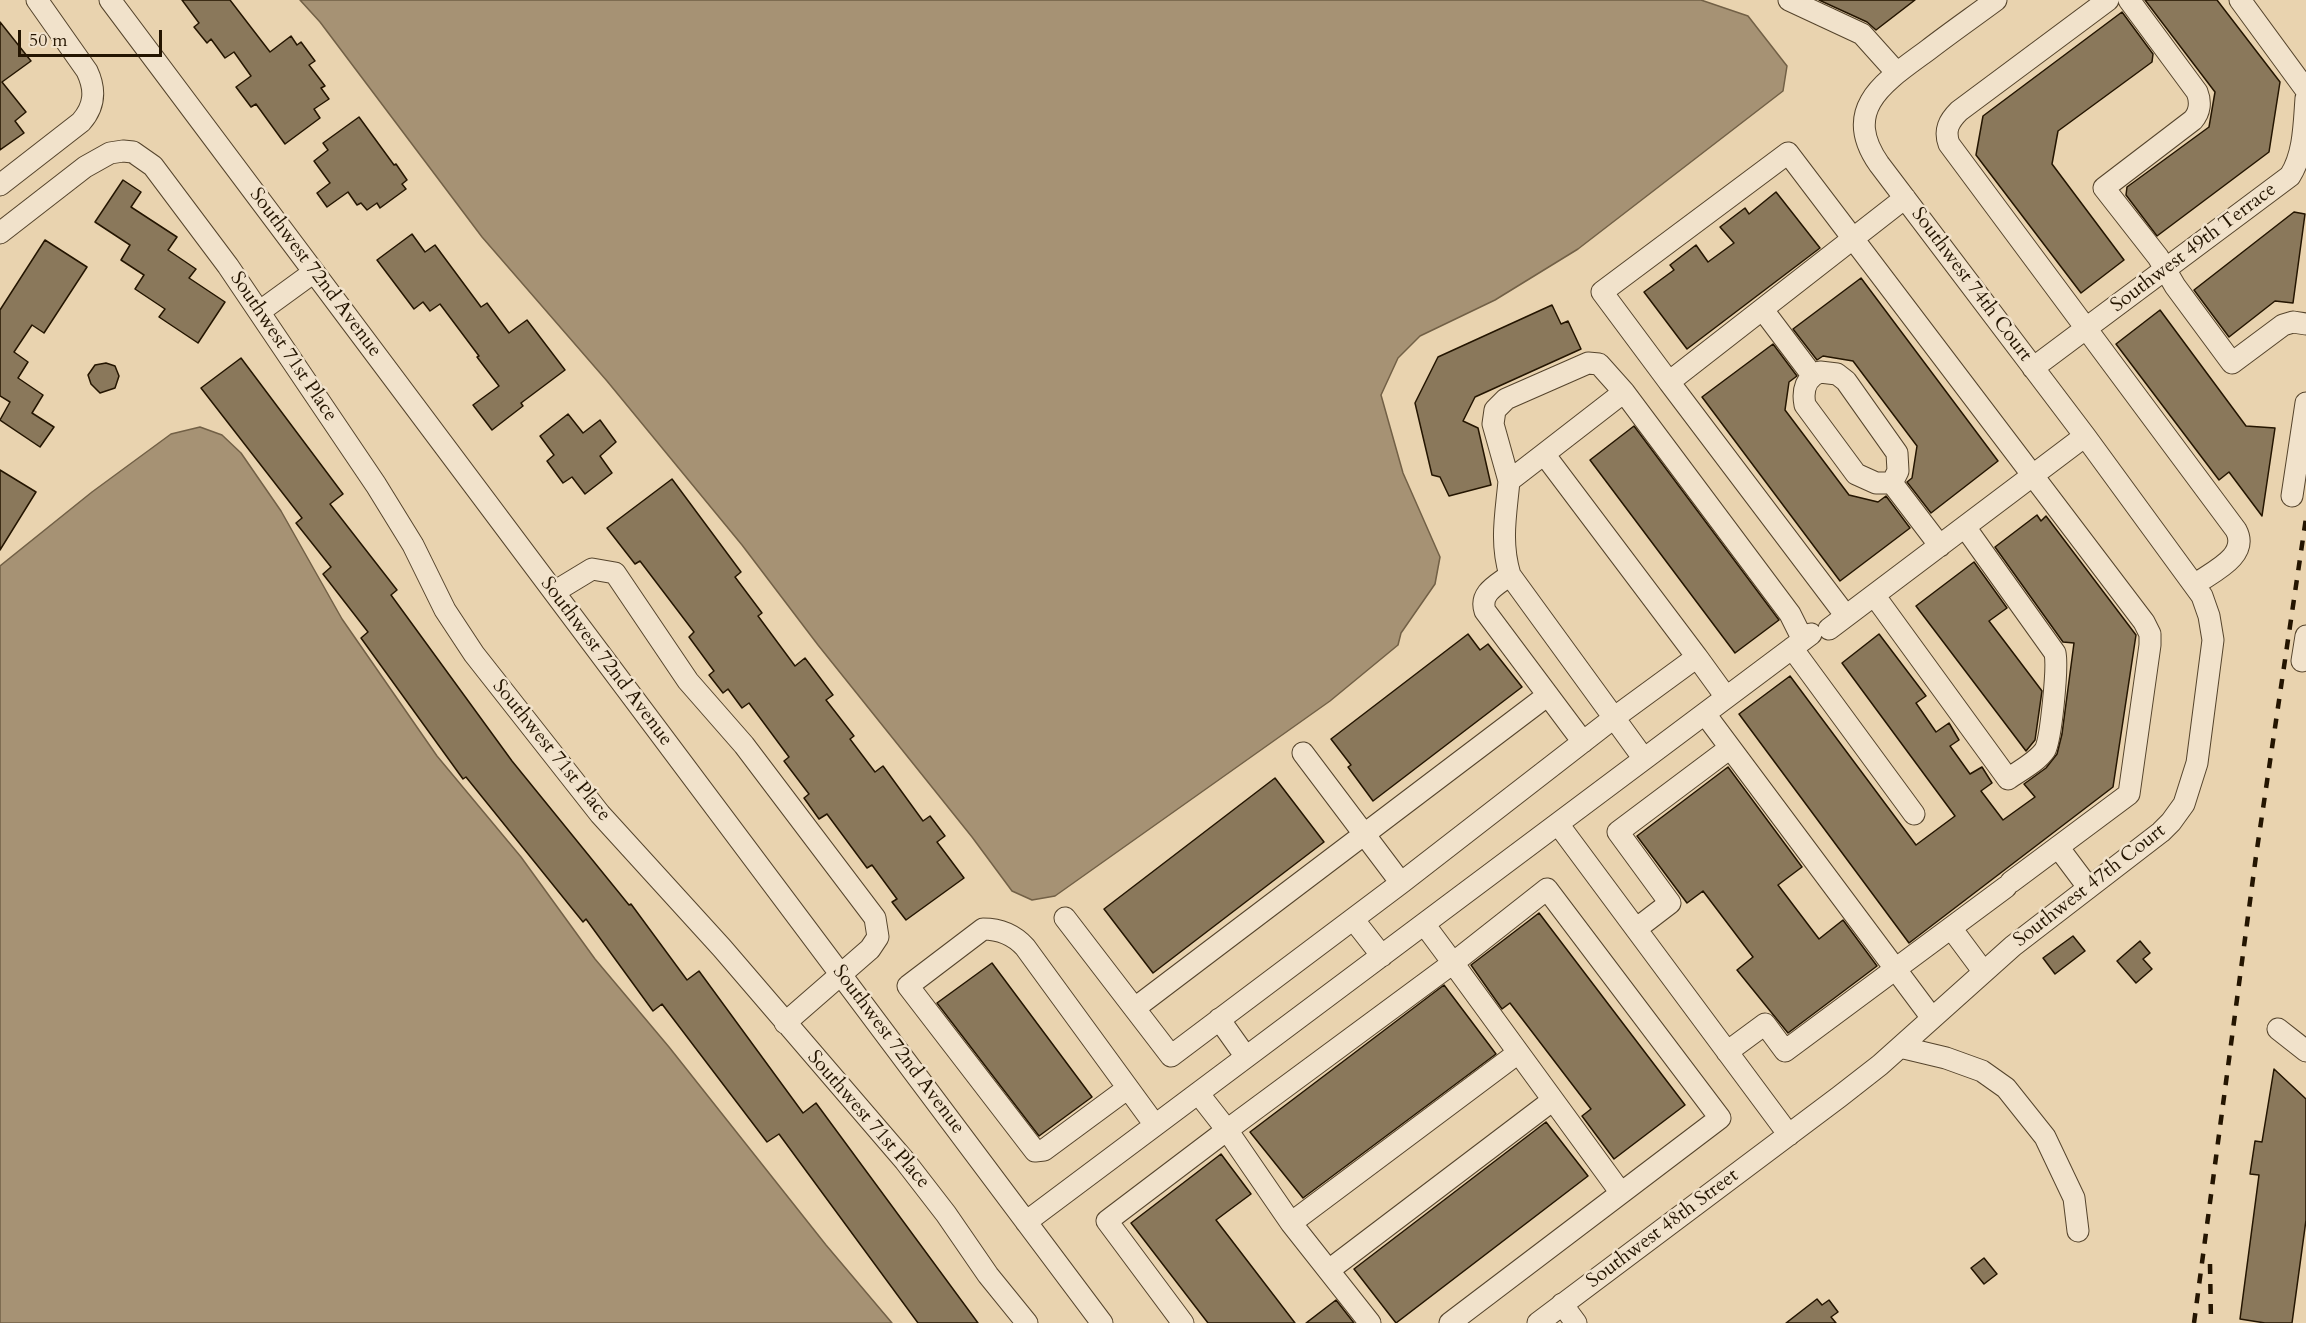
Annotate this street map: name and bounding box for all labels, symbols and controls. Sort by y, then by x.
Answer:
scale bar [21,18,165,56]
text: 50 m [29,28,68,53]
street label: Southwest 49th Terrace [2107,178,2281,318]
street label: Southwest 72nd Avenue [244,184,386,362]
street label: Southwest 74th Court [1905,203,2037,367]
street label: Southwest 71st Place [224,268,342,426]
street label: Southwest 72nd Avenue [535,573,677,751]
street label: Southwest 71st Place [487,675,615,827]
street label: Southwest 47th Court [2009,819,2171,953]
street label: Southwest 72nd Avenue [827,961,969,1139]
street label: Southwest 71st Place [801,1046,935,1194]
street label: Southwest 48th Street [1582,1164,1744,1294]

